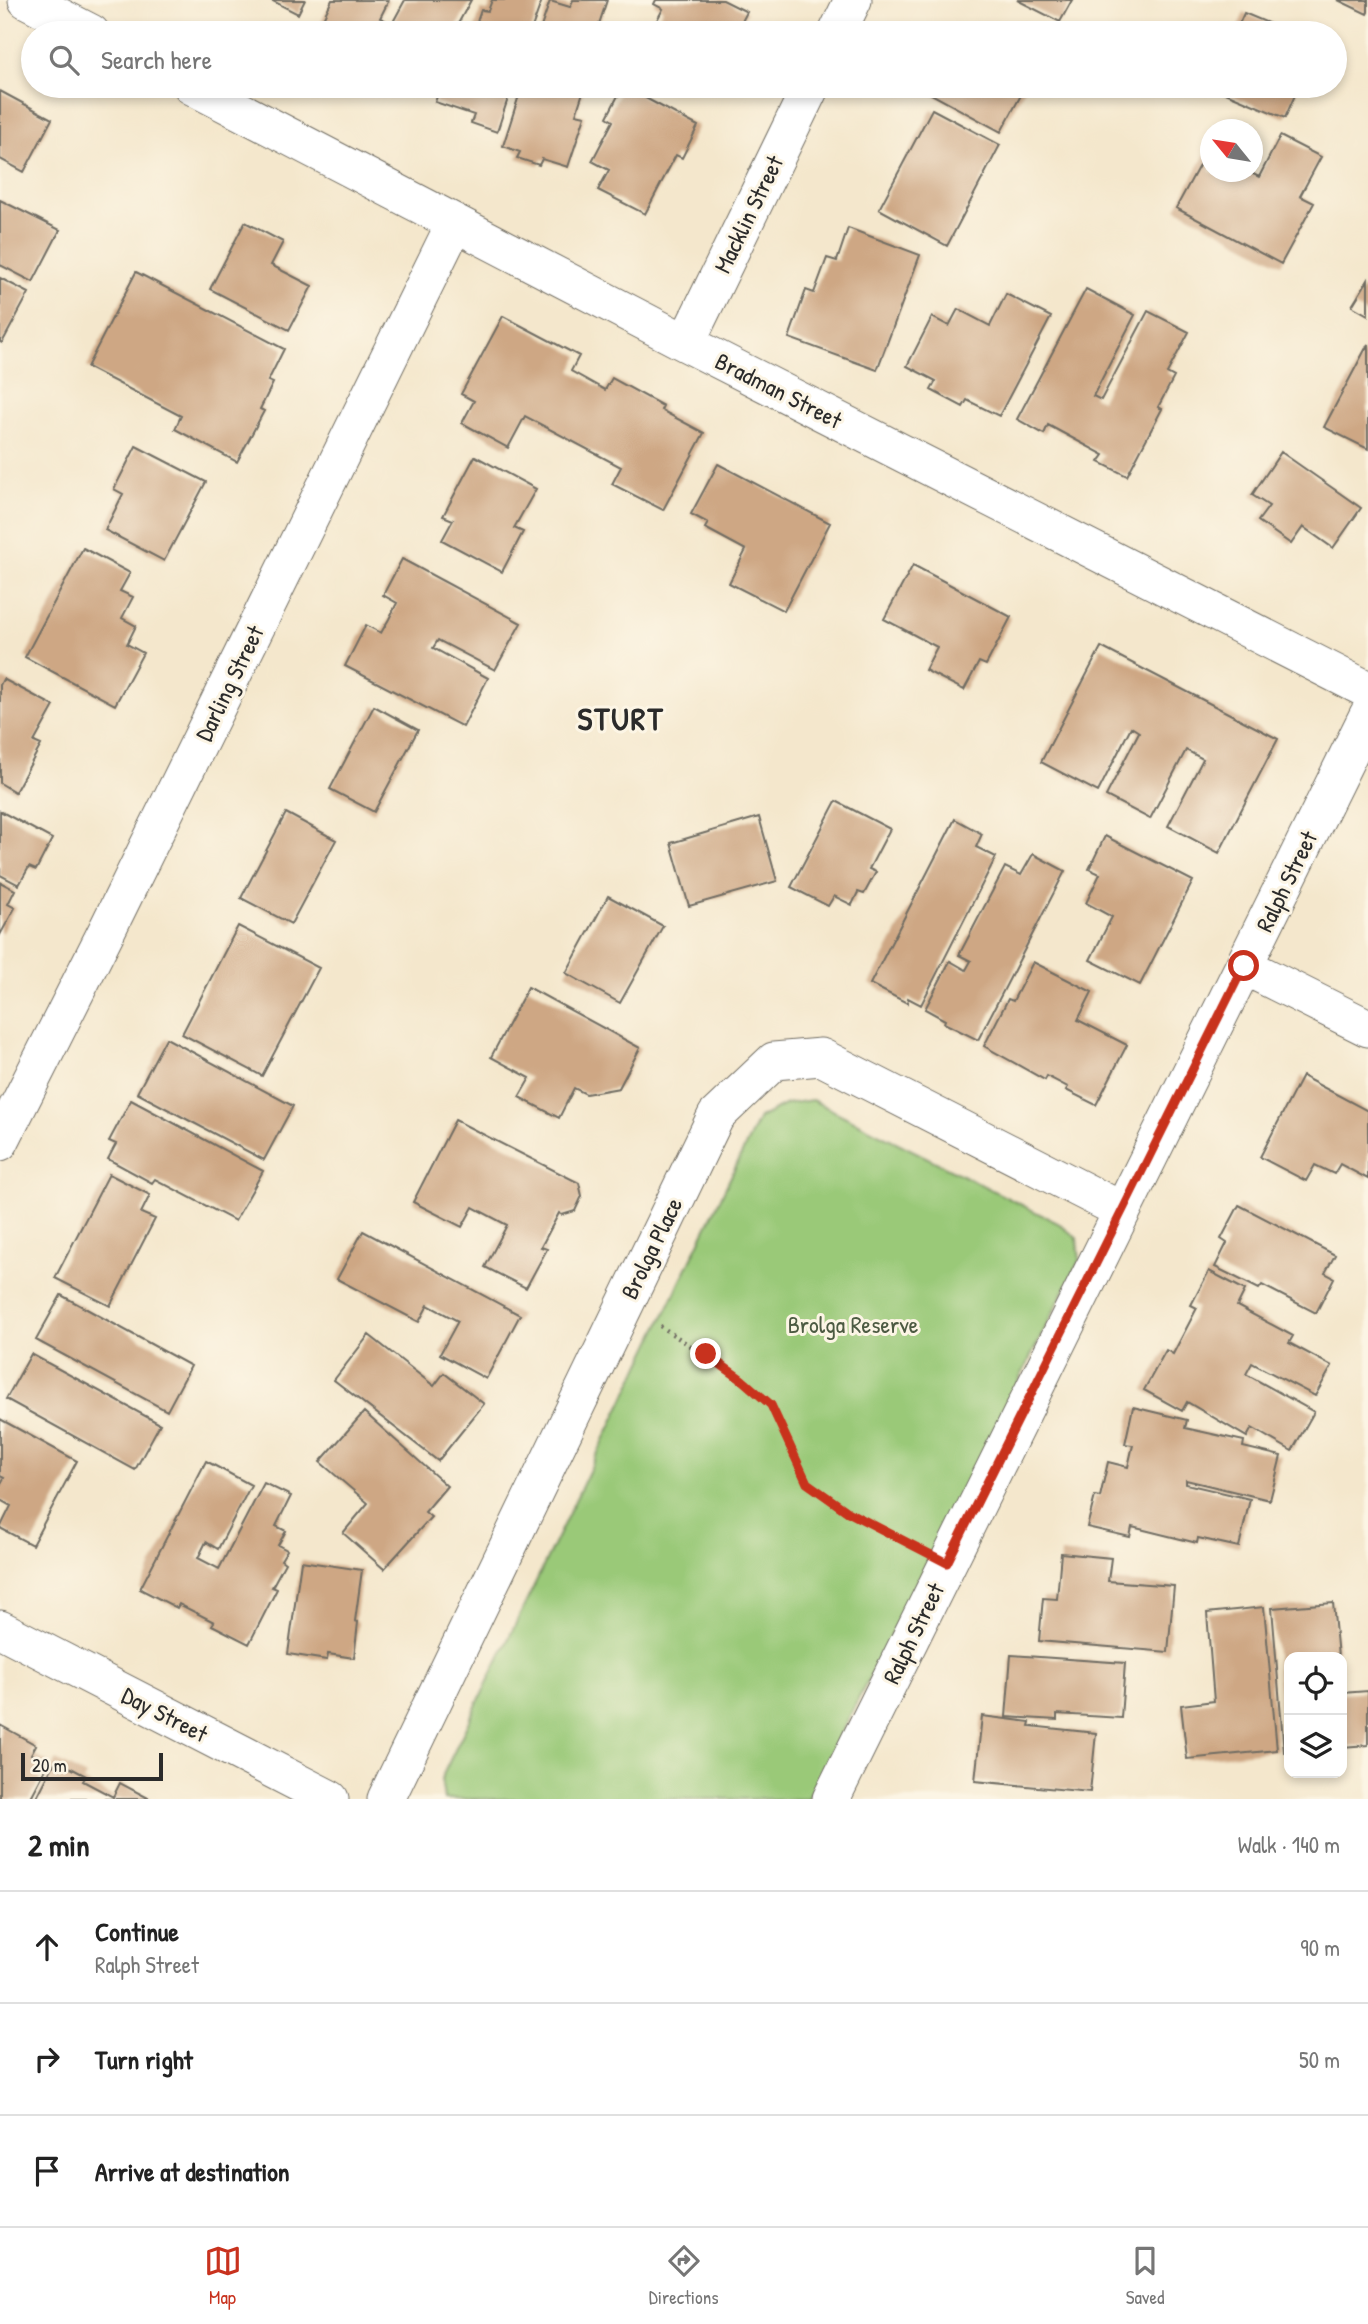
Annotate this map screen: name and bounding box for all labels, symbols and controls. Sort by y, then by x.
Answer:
search box [21,21,1347,98]
icon: search [45,41,83,79]
text: Search here [101,42,212,77]
north arrow [1200,119,1263,182]
street label: Macklin Street [706,149,791,278]
street label: Bradman Street [710,344,848,436]
street label: Darling Street [187,619,271,746]
district label: STURT [578,697,664,740]
street label: Ralph Street [1248,825,1324,937]
route start [1228,950,1259,981]
street label: Brolga Place [613,1191,690,1304]
park label: Brolga Reserve [788,1308,919,1340]
route end [690,1338,721,1369]
street label: Ralph Street [875,1577,951,1689]
map controls [1284,1652,1347,1778]
button: locate [1284,1652,1347,1715]
street label: Day Street [117,1679,214,1750]
button: layers [1284,1715,1347,1778]
scale bar [21,1750,163,1782]
text: 20 m [32,1752,67,1778]
text: 2 min [28,1825,90,1865]
text: Walk · 140 m [1238,1829,1340,1860]
text: Continue [95,1914,179,1949]
icon: ahead [28,1928,66,1966]
text: 90 m [1300,1932,1340,1963]
text: Ralph Street [95,1949,199,1980]
icon: right [28,2040,66,2078]
text: Turn right [95,2042,193,2077]
text: 50 m [1299,2044,1340,2075]
icon: arrive [28,2152,66,2190]
text: Arrive at destination [95,2154,290,2189]
tab: Map [204,2242,242,2310]
tab: Directions [649,2242,719,2310]
tab: Saved [1126,2242,1164,2310]

